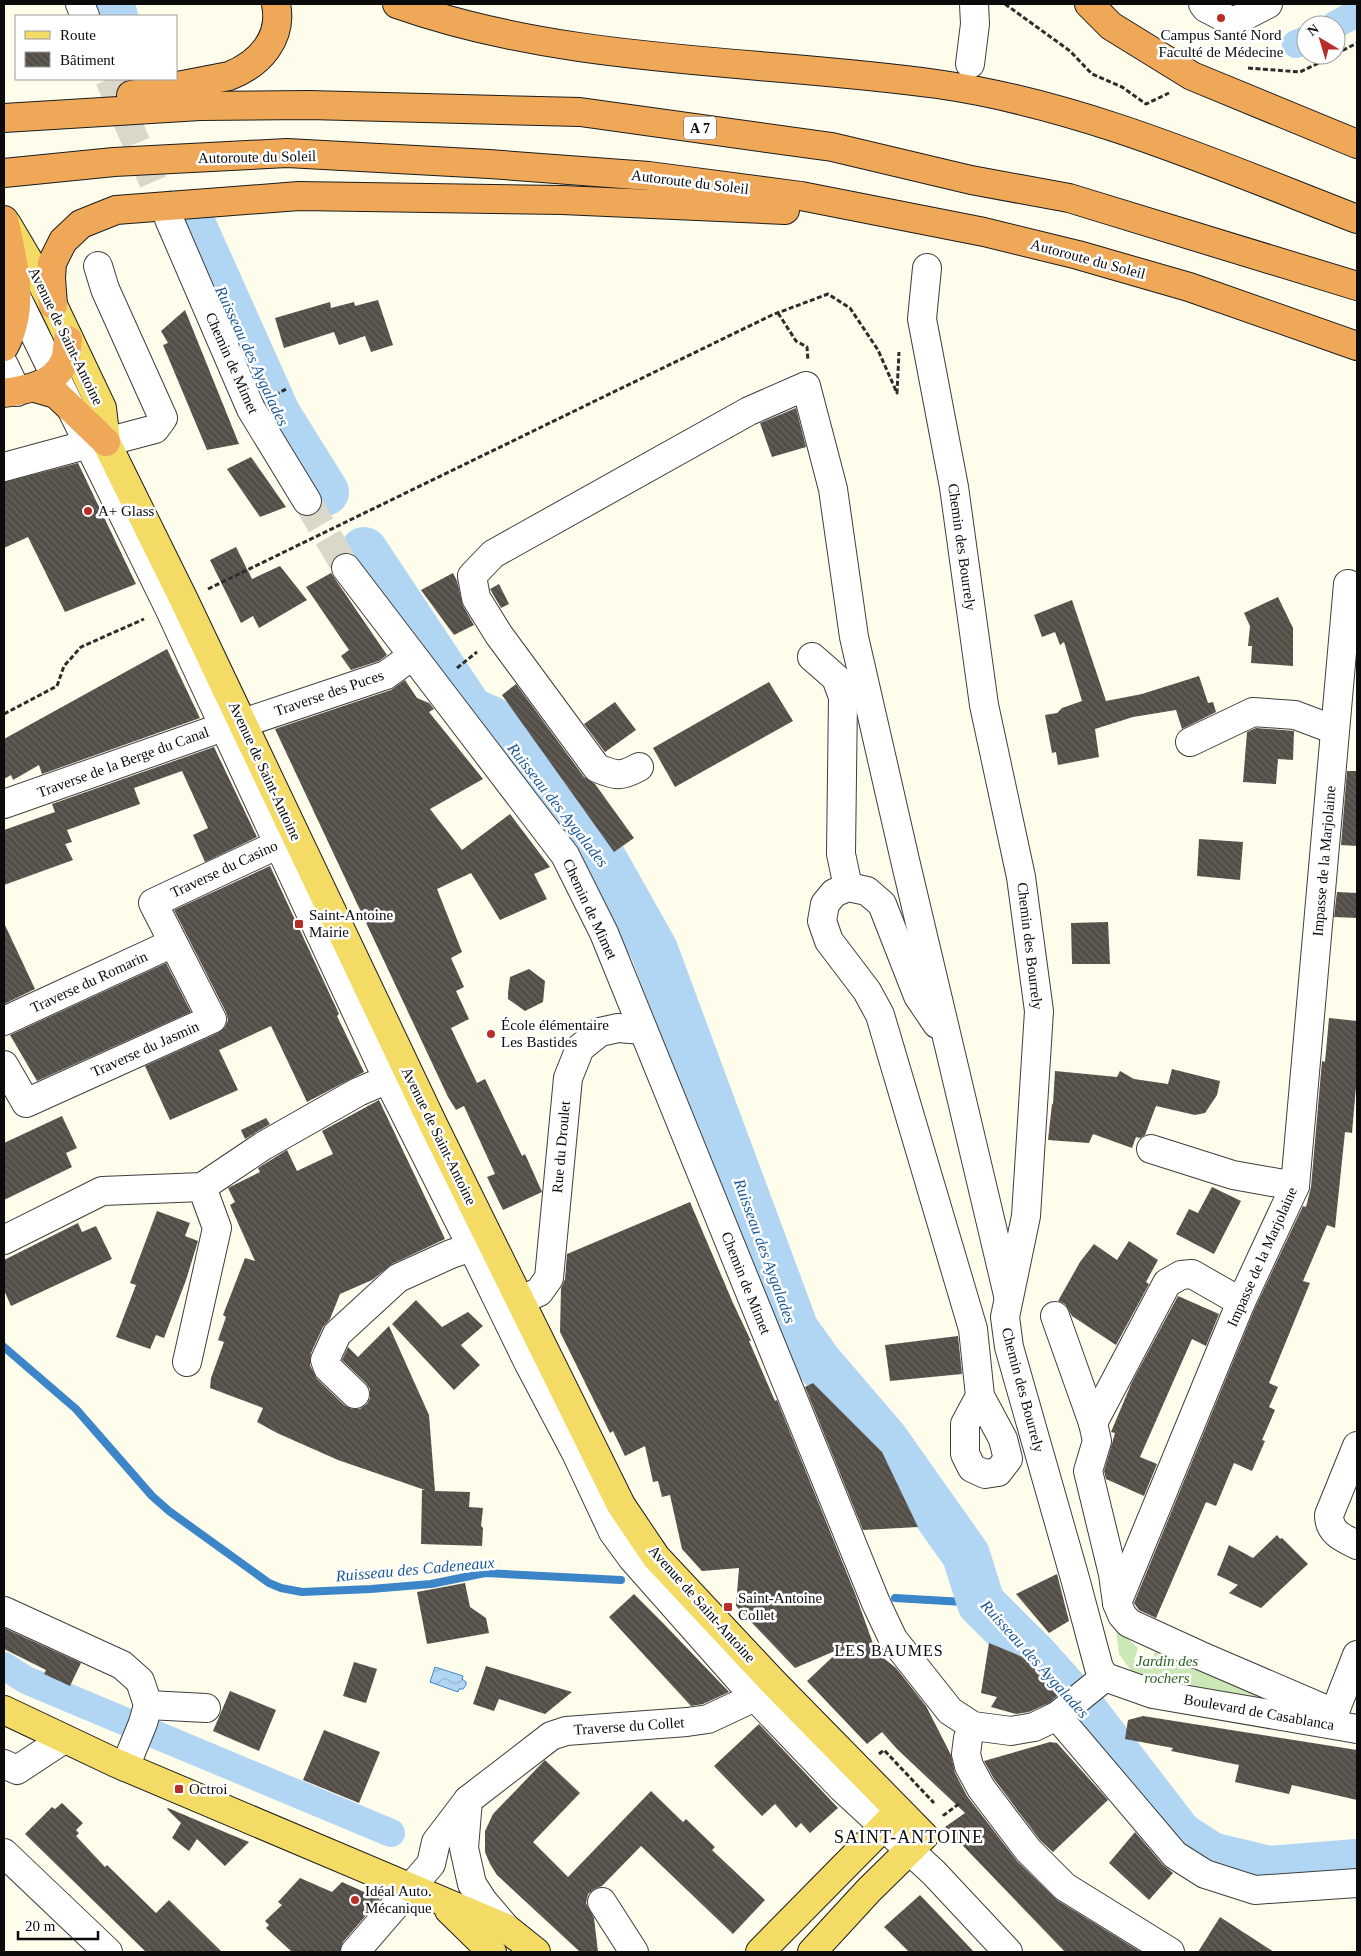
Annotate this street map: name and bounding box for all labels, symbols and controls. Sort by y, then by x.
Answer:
marker: Campus Santé Nord Faculté de Médecine [1215,12,1227,24]
legend [15,15,178,80]
north arrow [1296,15,1346,65]
text: N [1305,21,1322,39]
text: Route [60,27,96,43]
place label: Campus Santé Nord Faculté de Médecine [1159,27,1284,60]
text: Bâtiment [60,52,116,68]
road number: A 7 [684,116,716,140]
street label: Autoroute du Soleil [198,148,316,166]
street label: Autoroute du Soleil [630,167,750,197]
street label: Autoroute du Soleil [1029,236,1147,282]
street label: Avenue de Saint-Antoine [26,264,107,408]
water label: Ruisseau des Aygalades [211,282,292,429]
street label: Chemin de Mimet [202,310,262,417]
street label: Chemin des Bourrely [945,482,979,612]
place label: A+ Glass [98,503,155,519]
marker: A+ Glass [82,505,94,517]
street label: Traverse des Puces [272,667,386,719]
street label: Avenue de Saint-Antoine [226,699,304,843]
street label: Traverse de la Berge du Canal [35,723,211,801]
water label: Ruisseau des Aygalades [503,739,612,871]
street label: Impasse de la Marjolaine [1309,785,1339,937]
street label: Traverse du Casino [168,837,280,901]
street label: Chemin de Mimet [560,856,621,963]
street label: Chemin des Bourrely [1014,881,1046,1011]
place label: Saint-Antoine Mairie [309,907,393,940]
marker: Saint-Antoine Mairie [293,918,305,930]
street label: Traverse du Romarin [28,948,150,1016]
place label: École élémentaire Les Bastides [501,1017,609,1050]
street label: Traverse du Jasmin [89,1018,202,1080]
marker: École élémentaire Les Bastides [485,1028,497,1040]
street label: Avenue de Saint-Antoine [399,1064,480,1208]
street label: Rue du Droulet [549,1099,573,1194]
water label: Ruisseau des Aygalades [730,1175,799,1326]
street label: Impasse de la Marjolaine [1224,1184,1300,1329]
street label: Chemin de Mimet [718,1229,774,1337]
street label: Chemin des Bourrely [999,1326,1047,1455]
street label: Avenue de Saint-Antoine [645,1542,759,1666]
water label: Ruisseau des Cadeneaux [334,1554,495,1584]
place label: Saint-Antoine Collet [738,1590,822,1623]
water label: Ruisseau des Aygalades [976,1596,1092,1722]
marker: Saint-Antoine Collet [722,1601,734,1613]
district label: LES BAUMES [834,1642,944,1659]
park label: Jardin des rochers [1136,1653,1198,1686]
street label: Boulevard de Casablanca [1183,1691,1336,1733]
street label: Traverse du Collet [573,1714,686,1738]
place label: Octroi [189,1781,227,1797]
marker: Octroi [173,1783,185,1795]
district label: SAINT-ANTOINE [834,1827,984,1847]
place label: Idéal Auto. Mécanique [365,1883,432,1916]
marker: Idéal Auto. Mécanique [349,1894,361,1906]
scale bar [18,1908,98,1940]
text: 20 m [25,1918,56,1934]

